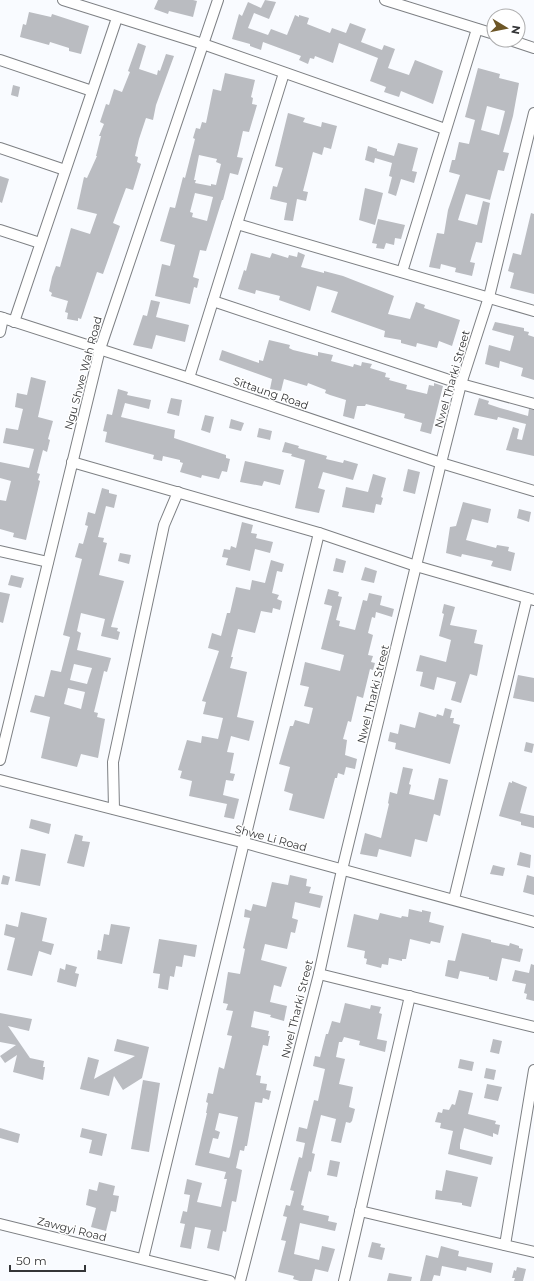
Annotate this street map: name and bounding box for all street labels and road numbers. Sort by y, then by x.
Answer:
street label: Ngu Shwe Wah Road [61,315,105,431]
street label: Nwel Tharki Street [431,328,473,430]
street label: Sittaung Road [232,374,310,412]
street label: Nwel Tharki Street [354,643,392,745]
street label: Shwe Li Road [233,822,309,854]
street label: Nwel Tharki Street [278,958,316,1060]
street label: Zawgyi Road [36,1214,108,1244]

